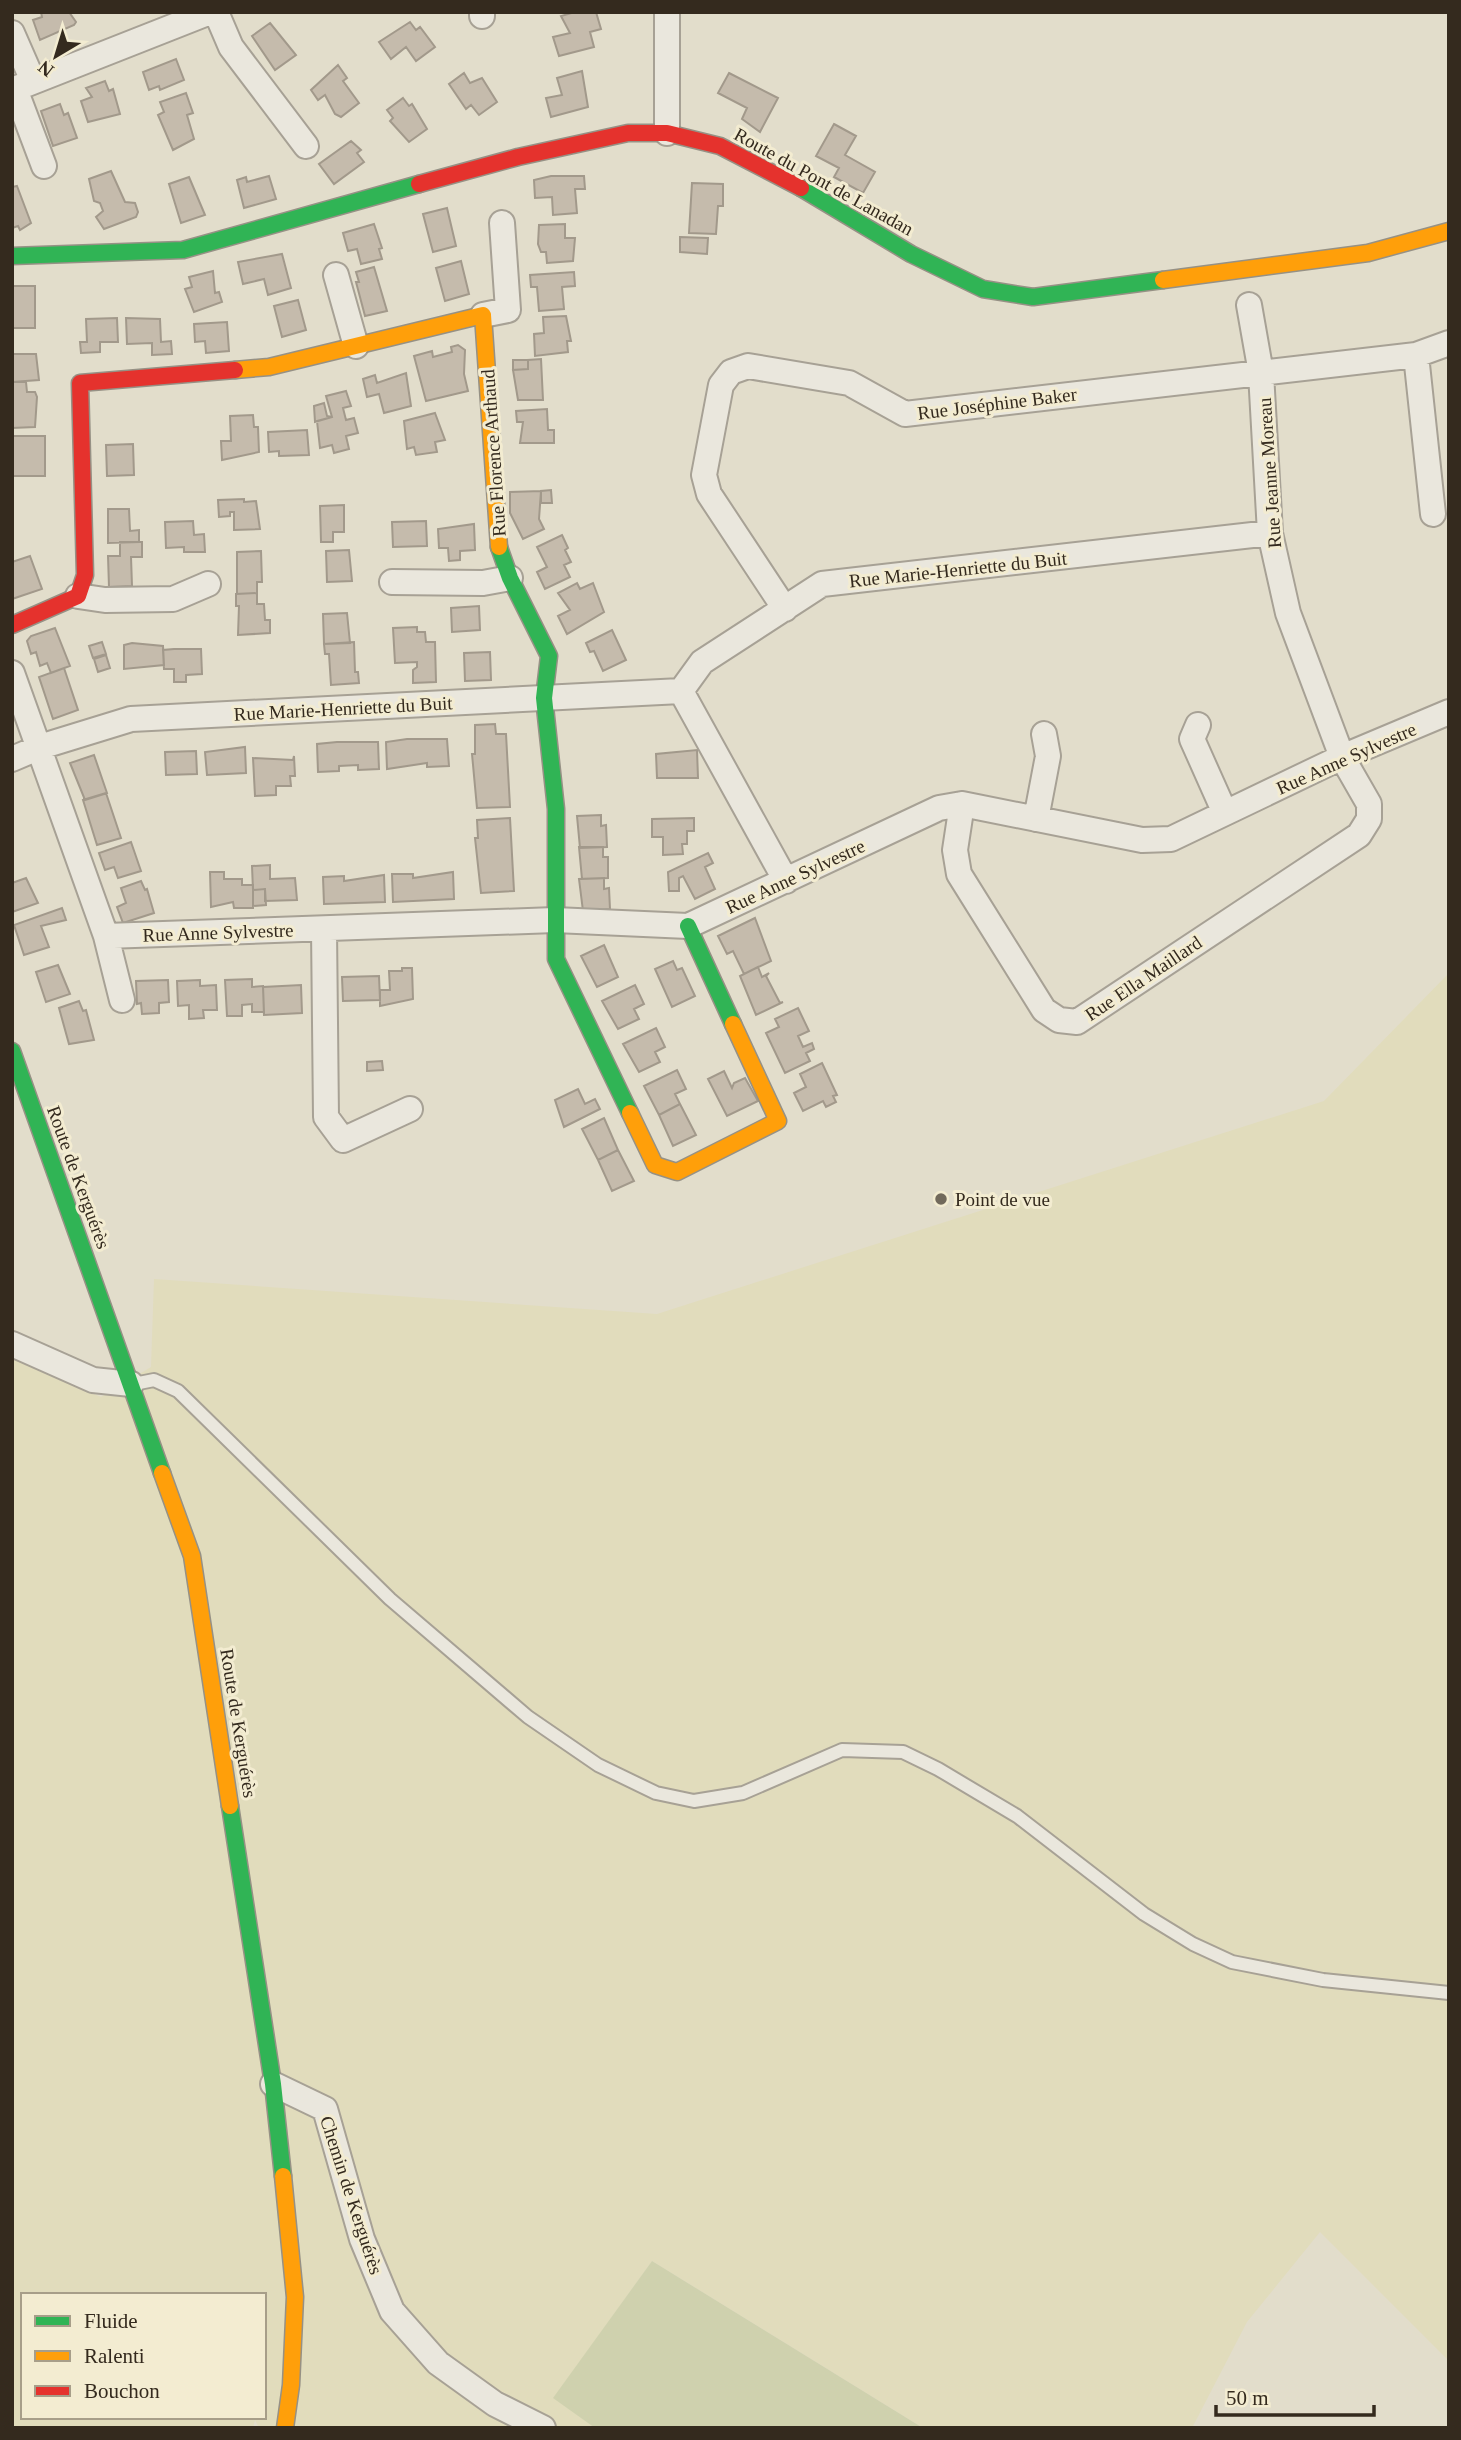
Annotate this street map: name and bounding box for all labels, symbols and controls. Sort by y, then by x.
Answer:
north arrow [21,21,91,91]
text: N [34,56,58,82]
street label: Route du Pont de Lanadan [731,123,917,240]
street label: Rue Florence Arthaud [477,368,510,537]
street label: Rue Joséphine Baker [916,383,1079,424]
street label: Rue Jeanne Moreau [1254,396,1285,549]
street label: Rue Marie-Henriette du Buit [848,548,1069,591]
street label: Rue Marie-Henriette du Buit [233,692,454,725]
street label: Rue Anne Sylvestre [1273,718,1419,799]
street label: Rue Anne Sylvestre [722,835,868,918]
street label: Rue Anne Sylvestre [142,919,294,946]
street label: Rue Ella Maillard [1081,931,1206,1025]
street label: Route de Kerguérès [43,1103,114,1251]
place label: Point de vue [955,1189,1050,1210]
marker: Point de vue [933,1191,949,1207]
street label: Route de Kerguérès [216,1647,261,1799]
street label: Chemin de Kerguérès [316,2113,387,2277]
legend [21,2293,266,2419]
text: Fluide [84,2309,138,2333]
text: Ralenti [84,2344,145,2368]
scale bar [1216,2374,1374,2418]
text: Bouchon [84,2379,160,2403]
text: 50 m [1226,2386,1269,2410]

